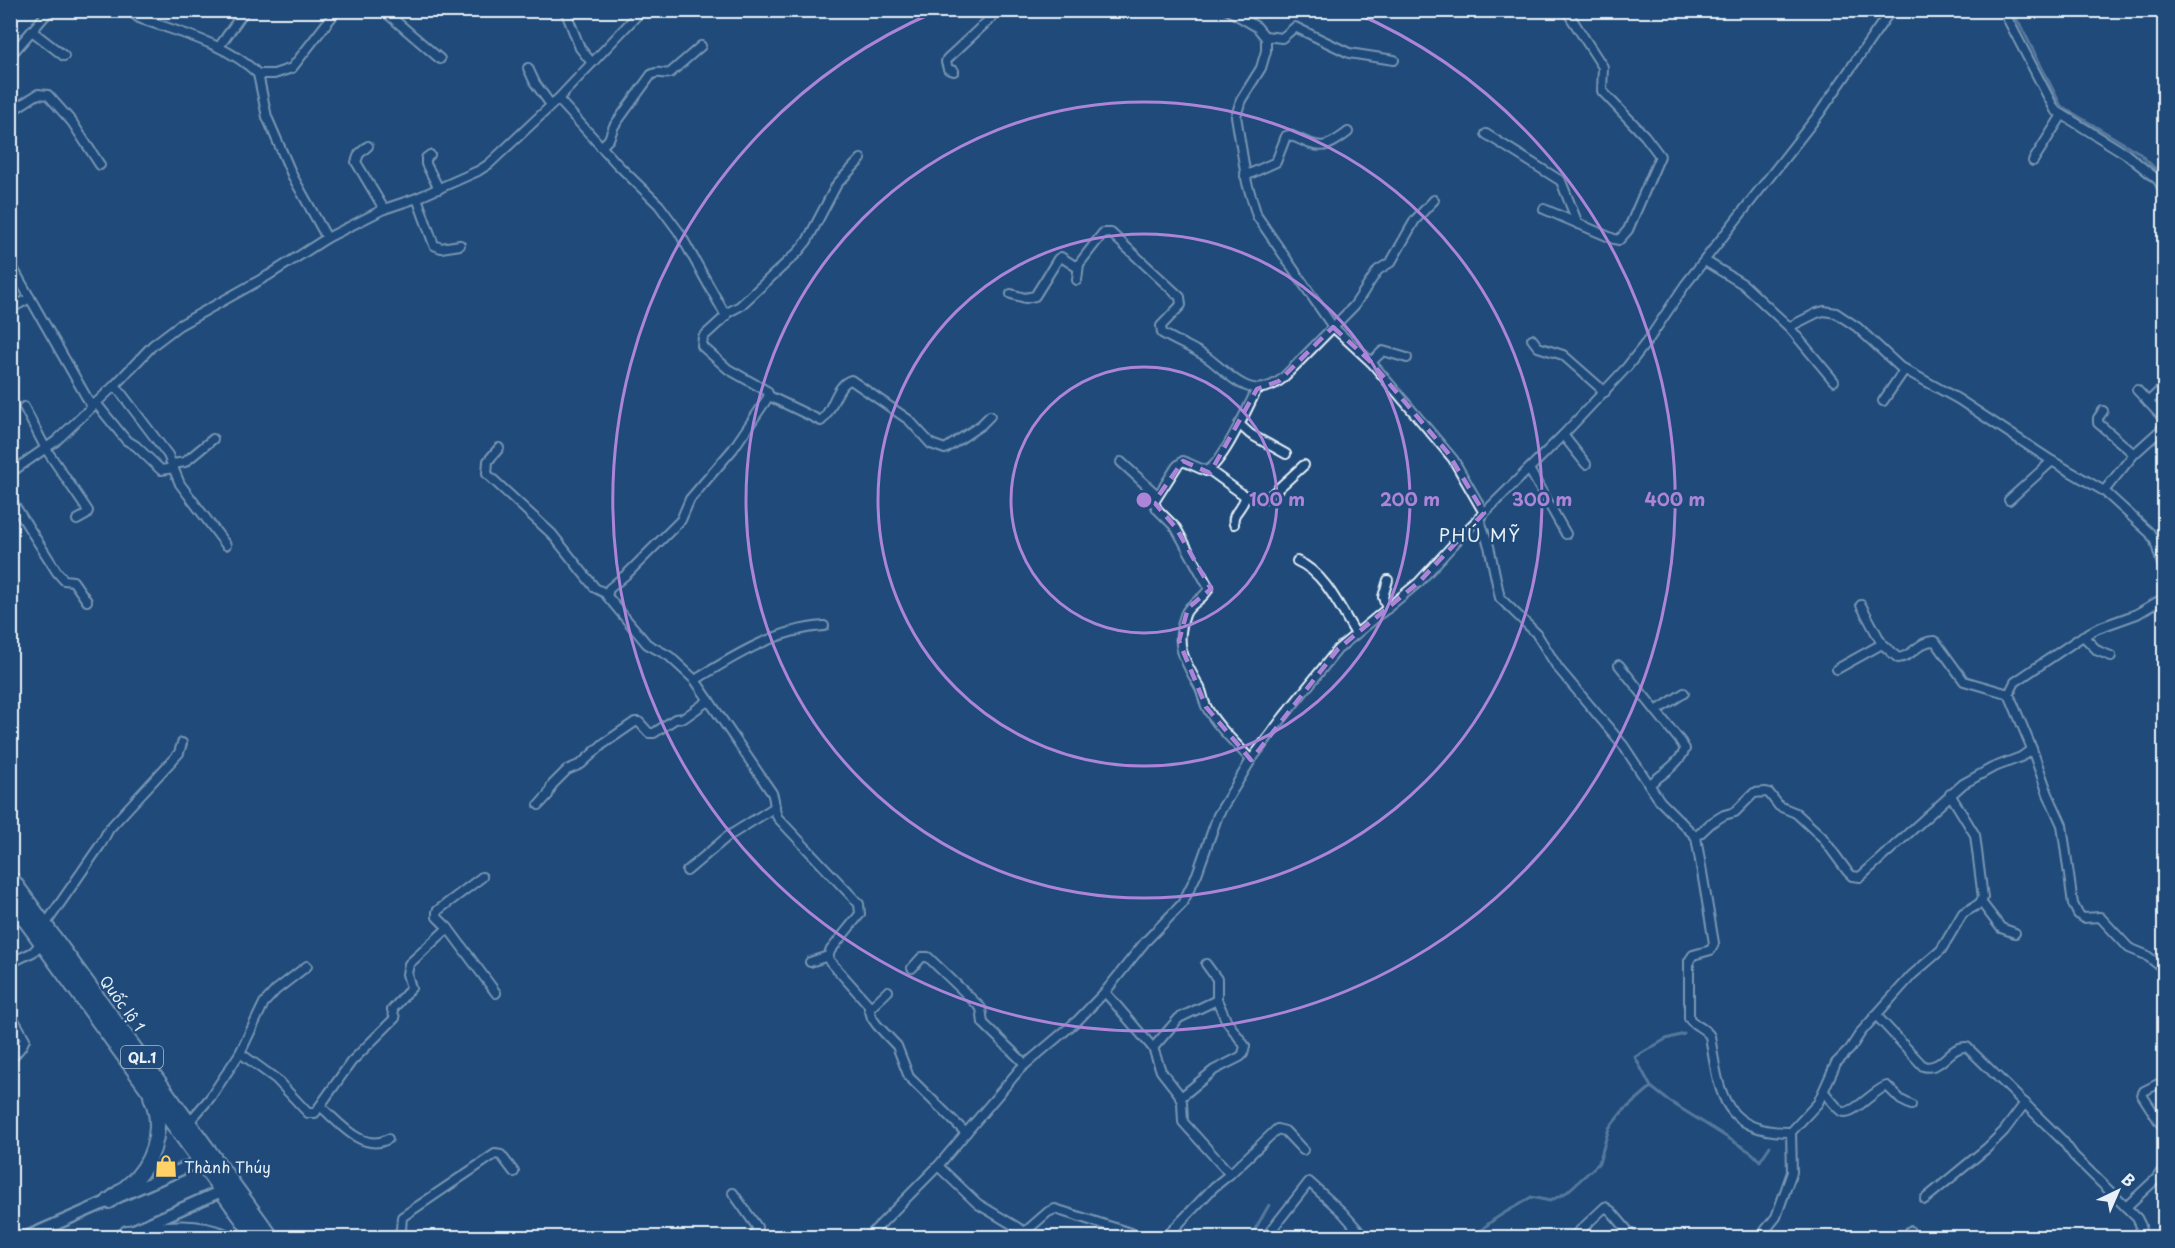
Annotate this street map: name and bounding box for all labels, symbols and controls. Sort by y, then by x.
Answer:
text: 100 m [1249,485,1305,512]
text: 200 m [1380,485,1440,512]
text: 300 m [1512,485,1572,512]
text: 400 m [1645,485,1705,512]
centre of rings [1134,490,1154,510]
district label: PHÚ MỸ [1439,521,1521,548]
street label: Quốc lộ 1 [95,970,151,1036]
road number: QL.1 [121,1046,163,1068]
shop icon: Thành Thúy [153,1153,179,1179]
place label: Thành Thúy [184,1155,271,1178]
north arrow [2088,1161,2148,1221]
text: B [2117,1167,2141,1192]

